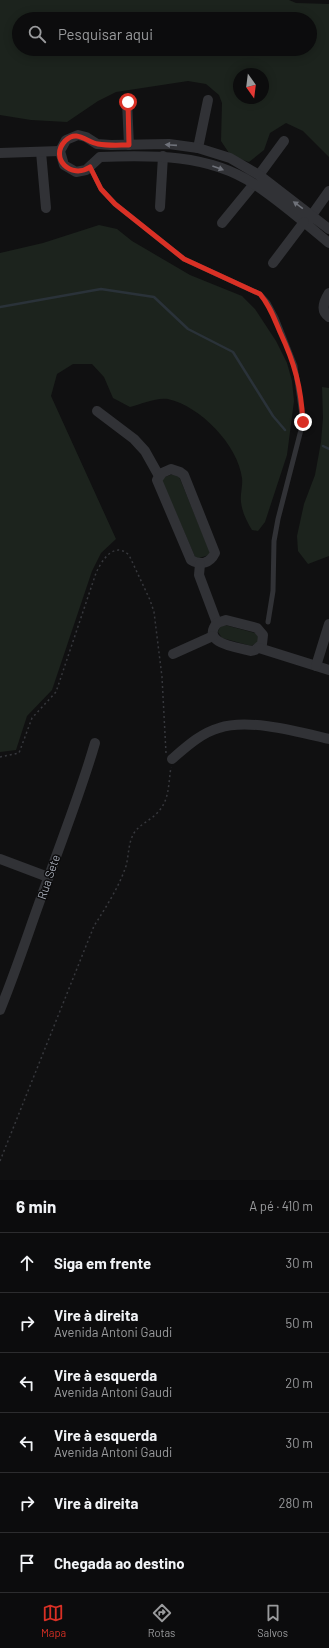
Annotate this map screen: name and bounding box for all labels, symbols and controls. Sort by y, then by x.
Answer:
search box [12,12,317,56]
icon: search [26,23,48,45]
text: Pesquisar aqui [58,25,153,43]
north arrow [233,68,269,104]
route start [119,93,137,111]
one-way arrow [164,141,177,148]
one-way arrow [213,165,225,171]
one-way arrow [293,200,304,209]
route end [294,413,312,431]
street label: Rua Sete [34,853,62,901]
text: 6 min [16,1196,56,1216]
text: A pé · 410 m [249,1198,313,1214]
icon: ahead [16,1252,38,1274]
text: Siga em frente [54,1254,151,1272]
text: 30 m [286,1255,313,1271]
text: Vire à direita [54,1306,138,1324]
icon: right [16,1312,38,1334]
text: 50 m [286,1315,313,1331]
text: Avenida Antoni Gaudi [54,1324,172,1340]
text: Vire à esquerda [54,1366,157,1384]
icon: left [16,1372,38,1394]
text: 20 m [285,1375,313,1391]
text: Avenida Antoni Gaudi [54,1384,172,1400]
text: Vire à esquerda [54,1426,157,1444]
icon: left [16,1432,38,1454]
text: 30 m [286,1435,313,1451]
text: Avenida Antoni Gaudi [54,1444,172,1460]
icon: right [16,1492,38,1514]
text: Vire à direita [54,1494,138,1512]
text: 280 m [279,1495,313,1511]
icon: arrive [16,1552,38,1574]
text: Chegada ao destino [54,1554,185,1572]
tab: Mapa [41,1602,66,1639]
tab: Rotas [148,1602,175,1639]
tab: Salvos [257,1602,288,1639]

